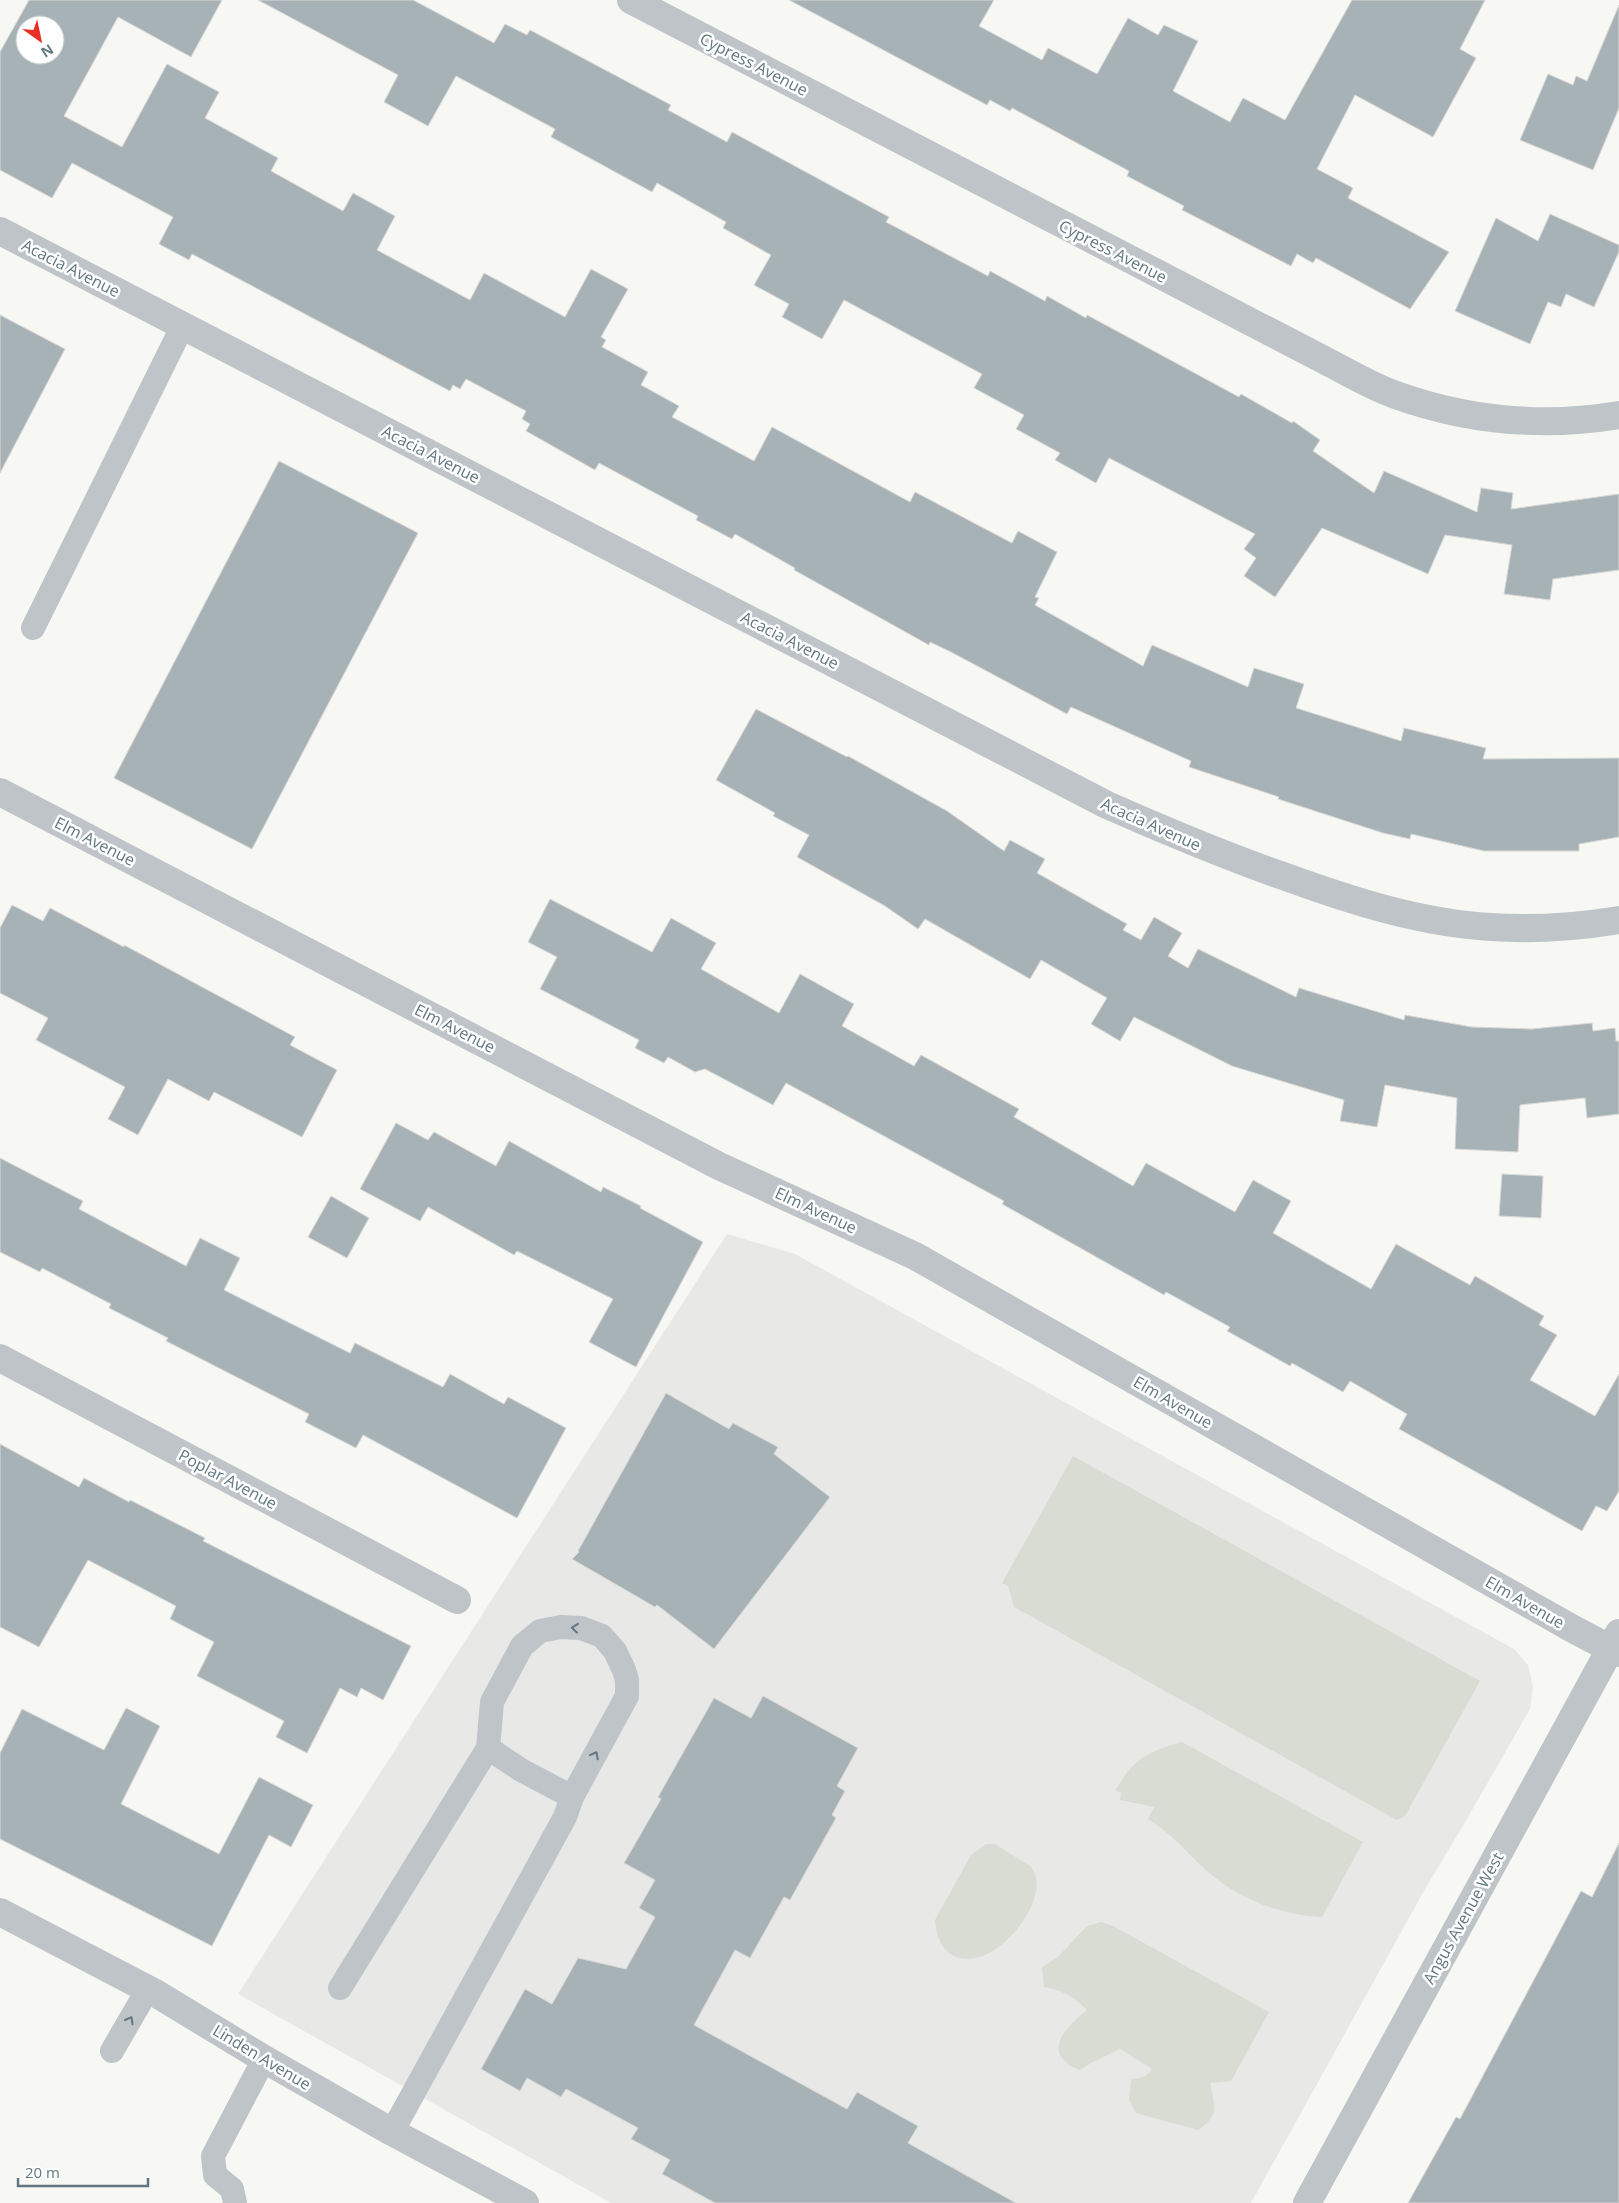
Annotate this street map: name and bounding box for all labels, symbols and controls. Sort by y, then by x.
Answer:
north arrow [15,15,65,65]
street label: Cypress Avenue [696,27,812,101]
text: N [37,40,57,62]
street label: Cypress Avenue [1055,214,1171,288]
street label: Acacia Avenue [18,234,124,302]
street label: Acacia Avenue [378,420,484,488]
street label: Acacia Avenue [737,606,843,674]
street label: Acacia Avenue [1098,792,1204,856]
street label: Elm Avenue [51,811,139,871]
street label: Elm Avenue [411,998,499,1058]
street label: Elm Avenue [772,1182,860,1238]
street label: Elm Avenue [1130,1371,1216,1433]
street label: Poplar Avenue [175,1444,281,1514]
street label: Elm Avenue [1482,1571,1568,1633]
one-way arrow [570,1623,578,1634]
one-way arrow [589,1751,599,1760]
street label: Angus Avenue West [1418,1848,1508,1988]
one-way arrow [123,2016,133,2025]
street label: Linden Avenue [209,2019,315,2095]
scale bar [18,2156,148,2188]
text: 20 m [25,2162,60,2182]

